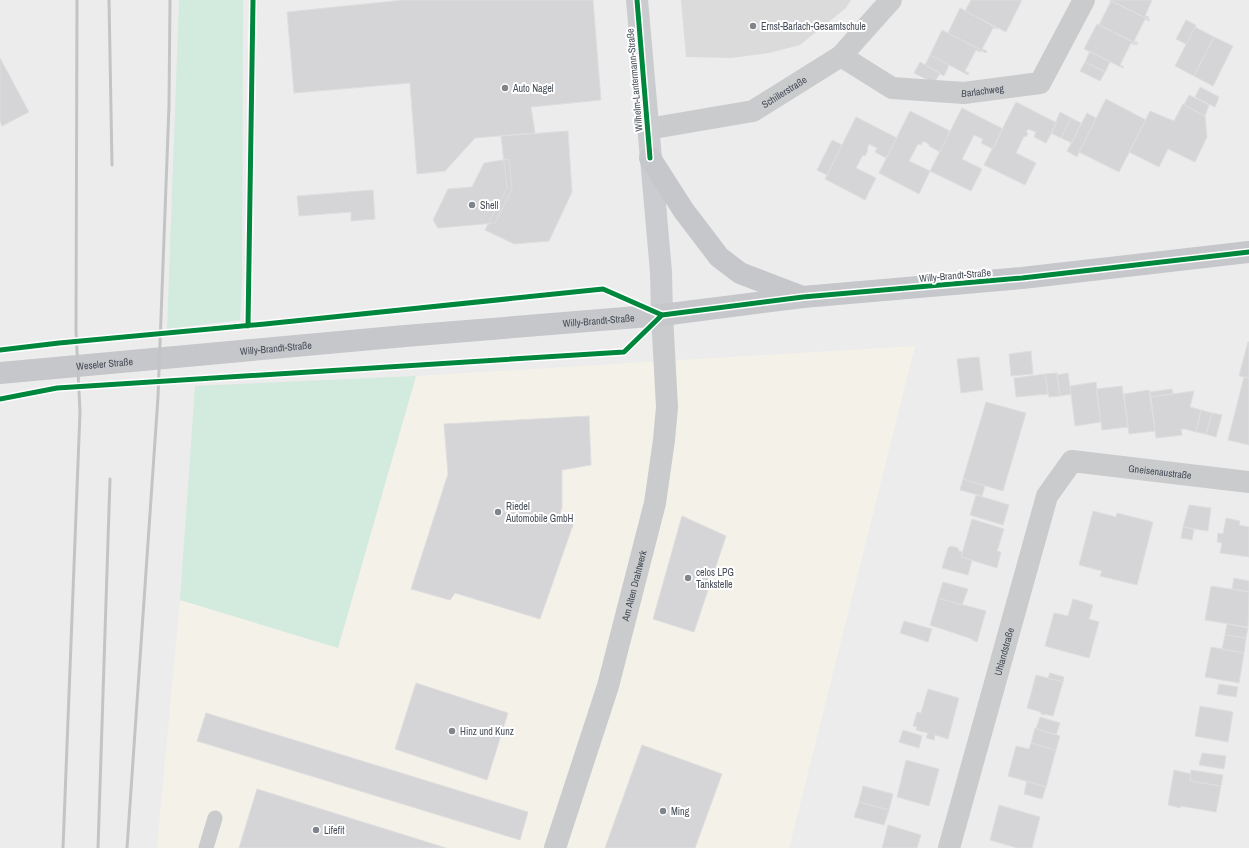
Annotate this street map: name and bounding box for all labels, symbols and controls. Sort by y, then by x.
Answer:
place label: Ernst-Barlach-Gesamtschule [761,20,866,33]
marker: Ernst-Barlach-Gesamtschule [748,21,758,31]
street label: Wilhelm-Lantermann-Straße [623,27,645,132]
street label: Schillerstraße [759,73,809,111]
place label: Auto Nagel [512,82,554,95]
street label: Barlachweg [961,82,1005,100]
marker: Auto Nagel [500,83,510,93]
place label: Shell [480,199,498,212]
marker: Shell [467,200,477,210]
street label: Willy-Brandt-Straße [919,266,992,285]
street label: Willy-Brandt-Straße [562,311,636,330]
street label: Willy-Brandt-Straße [239,339,313,358]
street label: Weseler Straße [76,355,134,373]
street label: Gneisenaustraße [1128,462,1193,482]
place label: Riedel Automobile GmbH [505,500,574,525]
marker: Riedel Automobile GmbH [493,507,503,517]
street label: Am Alten Drahtwerk [619,548,650,624]
place label: celos LPG Tankstelle [696,566,734,591]
marker: celos LPG Tankstelle [683,573,693,583]
street label: Uhlandstraße [991,626,1017,677]
place label: Hinz und Kunz [460,725,514,738]
marker: Hinz und Kunz [447,726,457,736]
place label: Ming [671,805,690,818]
marker: Ming [658,806,668,816]
place label: Lifefit [324,824,345,837]
marker: Lifefit [311,825,321,835]

